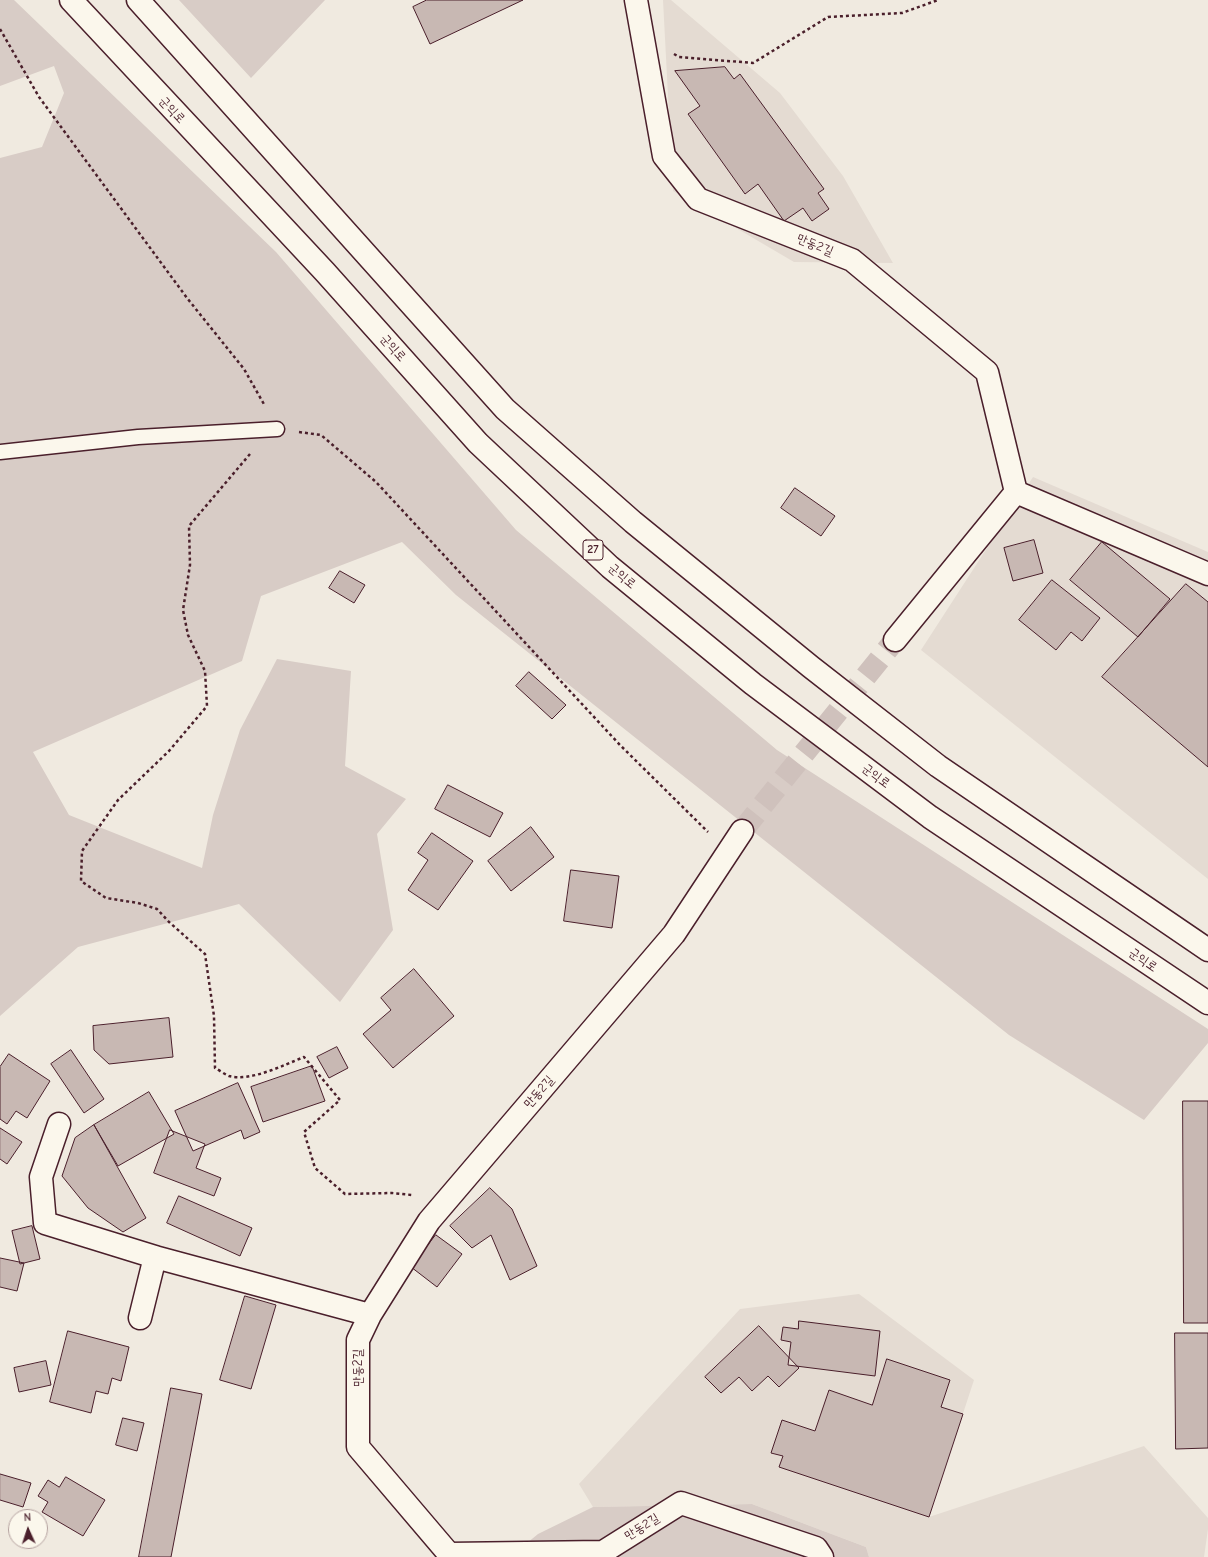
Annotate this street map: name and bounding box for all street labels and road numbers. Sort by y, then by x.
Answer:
street label: 군익로 [156,93,188,127]
street label: 만동2길 [794,231,836,259]
street label: 군익로 [377,331,409,365]
road number: 27 [583,540,603,560]
street label: 군익로 [605,560,639,592]
street label: 군익로 [859,760,893,792]
street label: 군익로 [1126,945,1160,975]
street label: 만동2길 [521,1072,557,1112]
street label: 만동2길 [350,1349,366,1387]
street label: 만동2길 [622,1510,662,1544]

